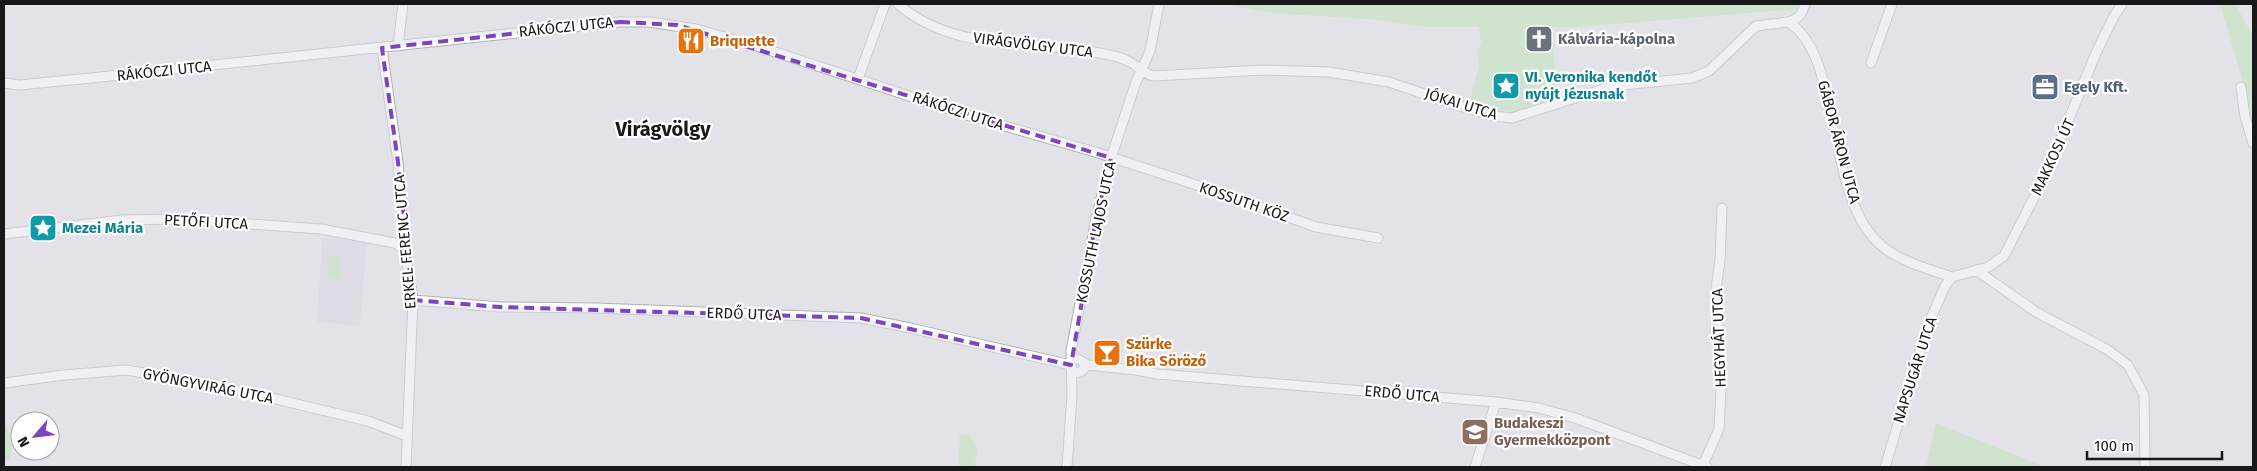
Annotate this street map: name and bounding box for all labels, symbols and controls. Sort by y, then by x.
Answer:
street label: RÁKÓCZI UTCA [518,13,615,41]
church icon: Kálvária-kápolna [1524,24,1554,54]
restaurant icon: Briquette [676,26,706,56]
street label: VIRÁGVÖLGY UTCA [972,29,1094,61]
place label: Kálvária-kápolna [1558,30,1675,48]
place label: Briquette [710,32,775,50]
street label: RÁKÓCZI UTCA [116,57,213,85]
place label: VI. Veronika kendőt nyújt Jézusnak [1524,68,1657,103]
place icon: VI. Veronika kendőt nyújt Jézusnak [1491,71,1521,101]
office icon: Egely Kft. [2030,72,2060,102]
street label: GÁBOR ÁRON UTCA [1814,78,1864,206]
place label: Egely Kft. [2064,78,2128,96]
street label: JÓKAI UTCA [1423,84,1500,124]
street label: RÁKÓCZI UTCA [910,88,1006,134]
street label: MAKKOSI ÚT [2027,116,2079,198]
district label: Virágvölgy [614,117,711,141]
street label: KOSSUTH LAJOS UTCA [1072,159,1120,304]
street label: ERKEL FERENC UTCA [390,174,420,310]
street label: KOSSUTH KÖZ [1197,178,1291,226]
street label: PETŐFI UTCA [163,211,249,233]
place icon: Mezei Mária [28,213,58,243]
place label: Mezei Mária [62,219,143,237]
street label: HEGYHÁT UTCA [1708,288,1730,388]
street label: ERDŐ UTCA [706,304,782,324]
street label: NAPSUGÁR UTCA [1889,314,1941,425]
place label: Szürke Bika Söröző [1126,335,1207,370]
bar icon: Szürke Bika Söröző [1092,338,1122,368]
street label: GYÖNGYVIRÁG UTCA [141,364,275,408]
street label: ERDŐ UTCA [1364,382,1441,406]
north arrow [10,411,60,461]
place label: Budakeszi Gyermekközpont [1494,414,1611,449]
school or university icon: Budakeszi Gyermekközpont [1460,417,1490,447]
scale bar [2087,428,2222,460]
text: N [14,434,34,450]
text: 100 m [2094,437,2134,455]

